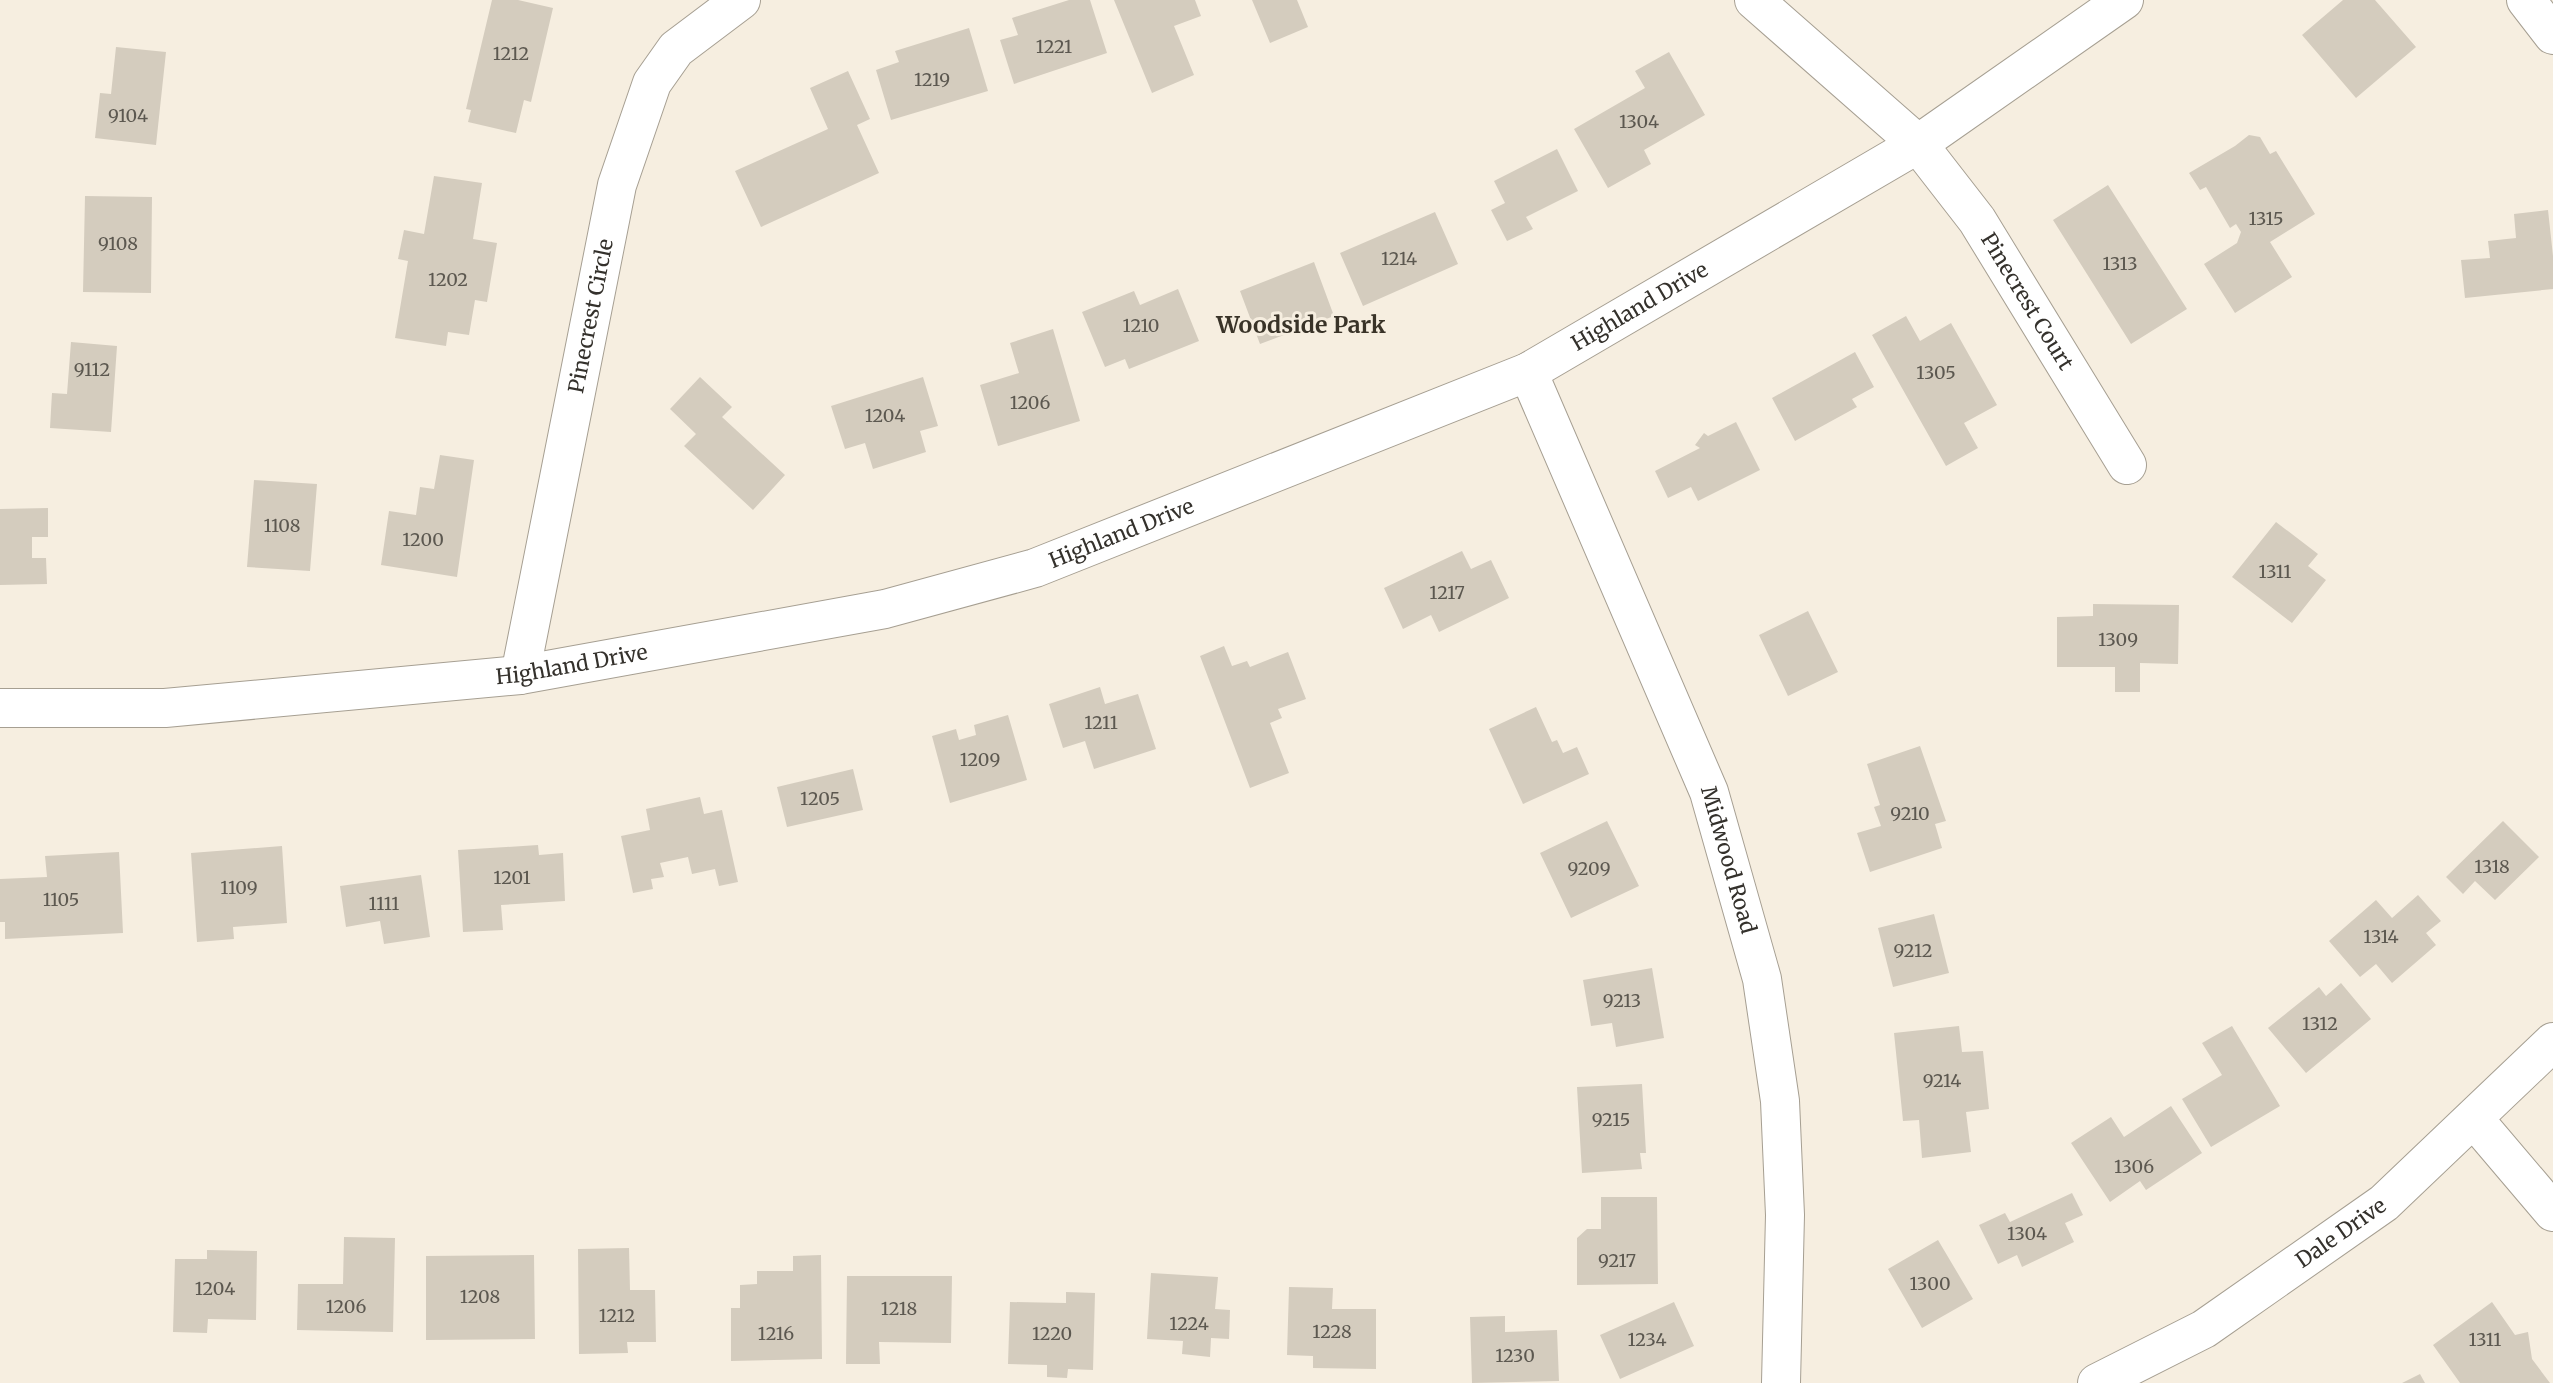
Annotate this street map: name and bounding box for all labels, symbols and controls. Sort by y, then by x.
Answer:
house number: 1221 [1036,35,1072,58]
house number: 1212 [493,42,529,65]
house number: 1219 [914,68,950,91]
house number: 9104 [108,104,148,127]
house number: 1304 [1619,110,1659,133]
house number: 1315 [2248,207,2284,230]
street label: Pinecrest Court [1975,228,2080,375]
house number: 9108 [98,232,138,255]
street label: Pinecrest Circle [562,236,619,395]
house number: 1214 [1381,247,1417,270]
house number: 1313 [2102,252,2138,275]
street label: Highland Drive [1566,256,1713,357]
house number: 1202 [428,268,468,291]
district label: Woodside Park [1215,310,1386,339]
house number: 1210 [1123,314,1159,337]
house number: 9112 [74,358,110,381]
house number: 1305 [1916,361,1956,384]
house number: 1206 [1010,391,1050,414]
house number: 1204 [865,404,905,427]
street label: Highland Drive [1045,492,1198,574]
house number: 1108 [263,514,301,537]
house number: 1200 [402,528,444,551]
house number: 1311 [2259,560,2291,583]
house number: 1217 [1429,581,1465,604]
house number: 1309 [2098,628,2138,651]
street label: Highland Drive [495,638,650,690]
house number: 1211 [1084,711,1118,734]
house number: 1209 [960,748,1000,771]
street label: Midwood Road [1695,783,1763,937]
house number: 1205 [800,787,840,810]
house number: 9210 [1890,802,1930,825]
house number: 1318 [2474,855,2510,878]
house number: 9209 [1567,857,1611,880]
house number: 1201 [493,866,531,889]
house number: 1109 [220,876,258,899]
house number: 1105 [43,888,79,911]
house number: 1111 [369,892,399,915]
house number: 1314 [2363,925,2399,948]
house number: 9212 [1893,939,1933,962]
house number: 9213 [1603,989,1641,1012]
house number: 1312 [2302,1012,2338,1035]
house number: 9214 [1923,1069,1961,1092]
house number: 9215 [1592,1108,1630,1131]
house number: 1306 [2114,1155,2154,1178]
street label: Dale Drive [2290,1192,2391,1274]
house number: 1304 [2007,1222,2047,1245]
house number: 9217 [1598,1249,1636,1272]
house number: 1300 [1909,1272,1951,1295]
house number: 1204 [195,1277,235,1300]
house number: 1208 [460,1285,500,1308]
house number: 1206 [326,1295,366,1318]
house number: 1218 [881,1297,917,1320]
house number: 1212 [599,1304,635,1327]
house number: 1224 [1169,1312,1209,1335]
house number: 1228 [1312,1320,1352,1343]
house number: 1216 [758,1322,794,1345]
house number: 1220 [1032,1322,1072,1345]
house number: 1234 [1627,1328,1667,1351]
house number: 1311 [2469,1328,2501,1351]
house number: 1230 [1495,1344,1535,1367]

